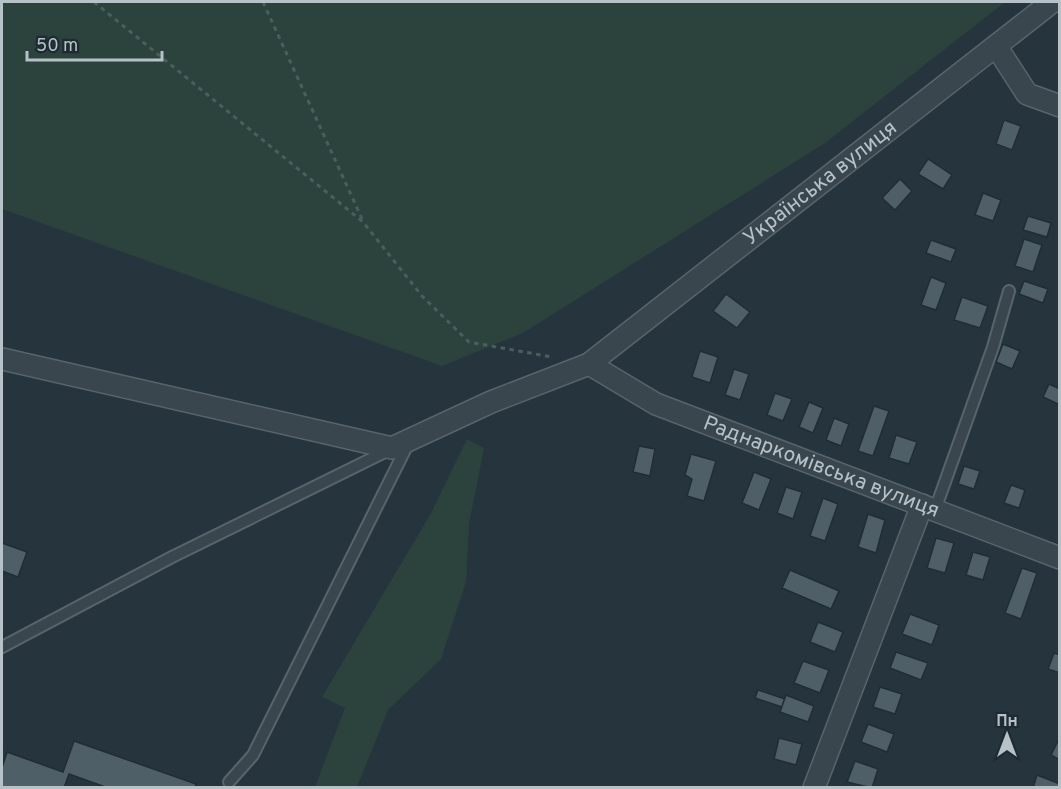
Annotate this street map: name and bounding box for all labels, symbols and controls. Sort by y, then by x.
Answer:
scale bar [27,24,162,62]
text: 50 m [36,35,78,58]
street label: Українська вулиця [738,115,903,252]
street label: Раднаркомівська вулиця [699,410,943,524]
north arrow [977,705,1037,765]
text: Пн [996,712,1018,732]

